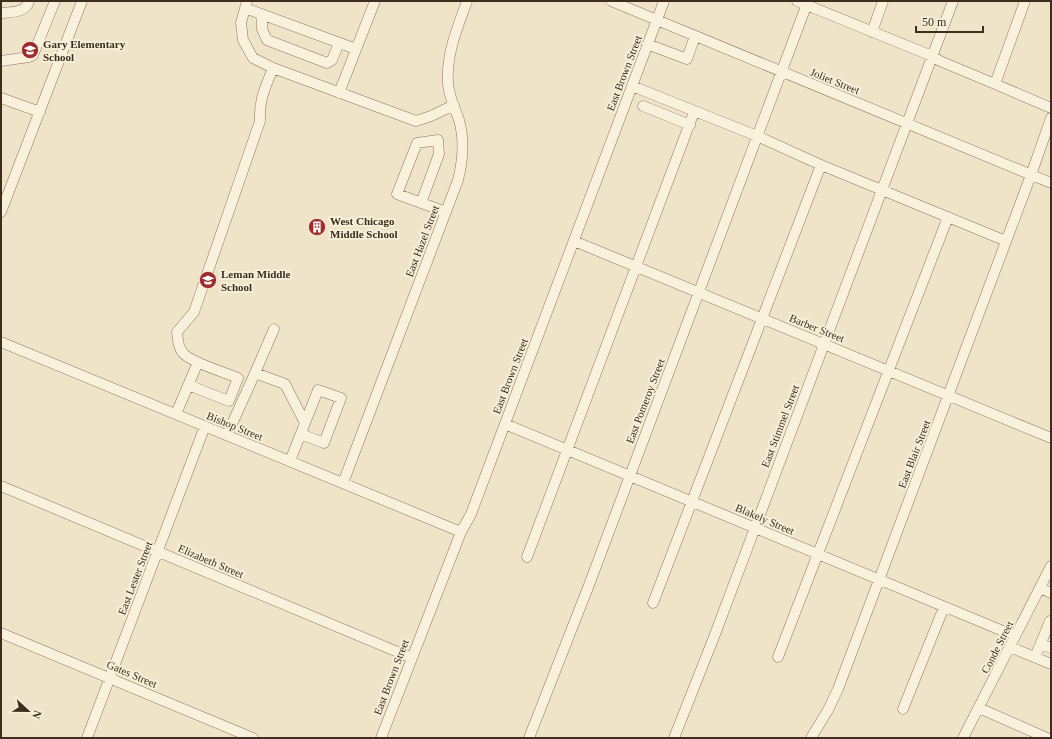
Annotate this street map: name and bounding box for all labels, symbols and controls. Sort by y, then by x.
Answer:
scale bar [916,8,983,34]
text: 50 m [922,15,947,29]
street label: East Brown Street [604,33,644,113]
place label: Gary Elementary School [43,38,126,63]
school or university icon: Gary Elementary School [20,40,40,60]
street label: Joliet Street [809,66,861,96]
street label: East Hazel Street [403,203,441,279]
place label: West Chicago Middle School [330,215,398,240]
building icon: West Chicago Middle School [307,217,327,237]
place label: Leman Middle School [221,268,290,293]
school or university icon: Leman Middle School [198,270,218,290]
street label: Barber Street [788,312,846,344]
street label: East Brown Street [490,336,530,416]
street label: East Pomeroy Street [623,357,667,445]
street label: East Stimmel Street [759,383,801,469]
street label: Bishop Street [205,409,265,443]
street label: East Blair Street [895,418,933,490]
street label: Blakely Street [734,501,796,537]
street label: East Lester Street [115,540,155,616]
street label: Elizabeth Street [176,542,246,580]
street label: Conde Street [979,619,1015,675]
street label: East Brown Street [371,637,411,717]
street label: Gates Street [105,658,159,690]
north arrow [8,691,48,731]
text: N [30,709,44,721]

